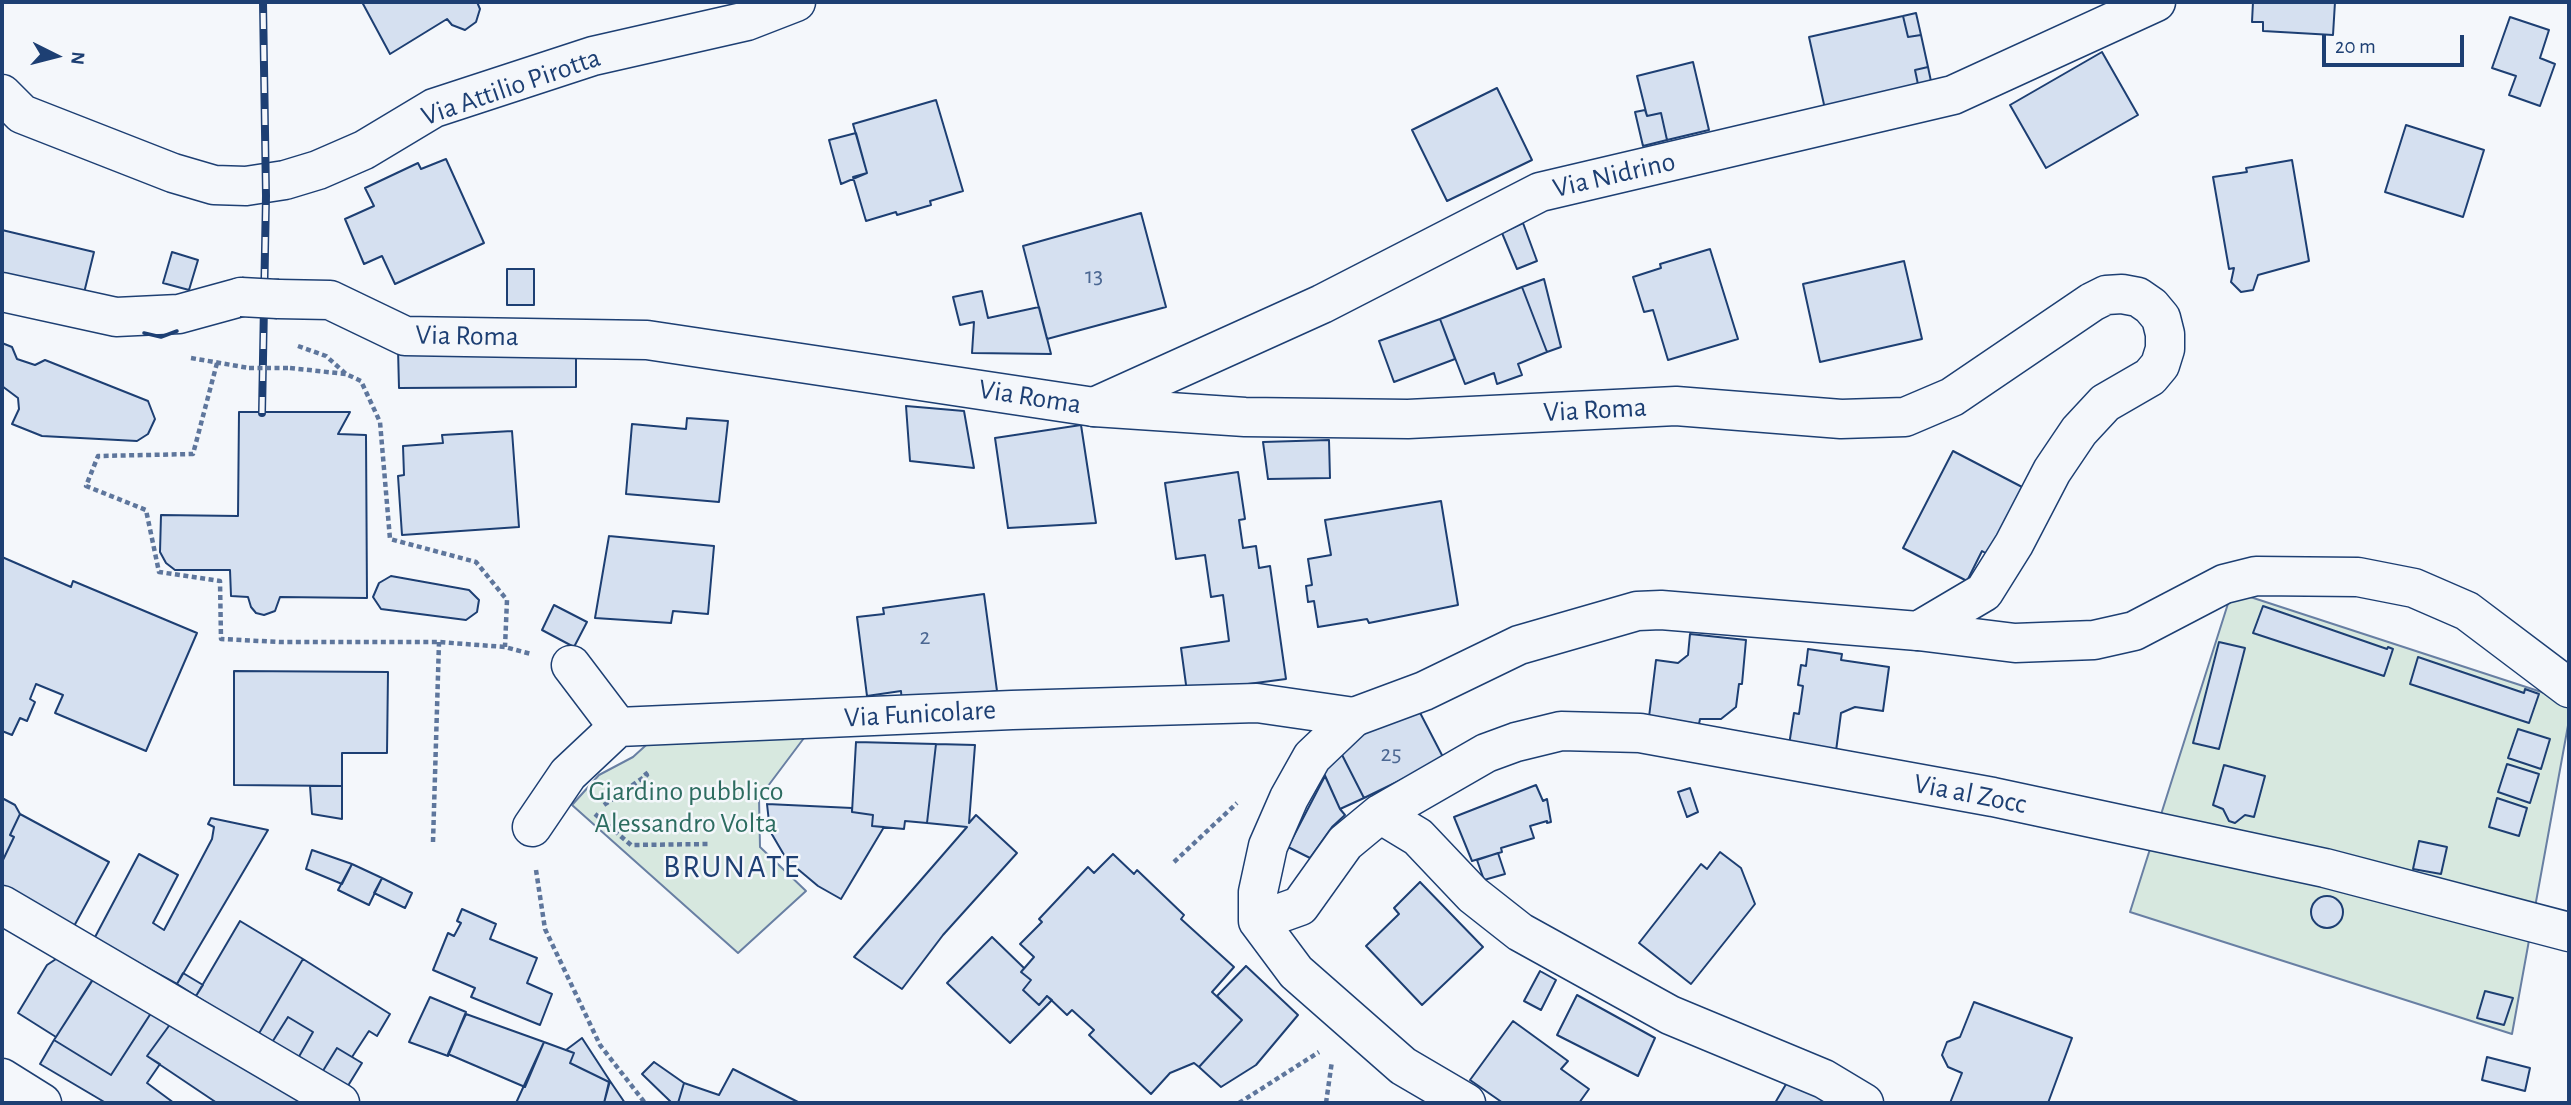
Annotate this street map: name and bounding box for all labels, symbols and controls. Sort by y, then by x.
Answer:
north arrow [21,21,91,91]
scale bar [2326,21,2468,65]
text: 20 m [2335,36,2376,57]
street label: Via Attilio Pirotta [417,41,605,133]
text: N [67,51,88,66]
street label: Via Nidrino [1550,145,1678,205]
house number: 13 [1085,262,1103,290]
street label: Via Roma [415,318,519,354]
street label: Via Roma [976,372,1084,422]
street label: Via Roma [1542,391,1648,429]
house number: 2 [920,623,930,651]
street label: Via Funicolare [843,693,997,735]
house number: 25 [1381,740,1401,768]
street label: Via al Zocc [1911,767,2029,821]
park label: Giardino pubblico Alessandro Volta [589,775,783,841]
district label: BRUNATE [664,848,800,886]

